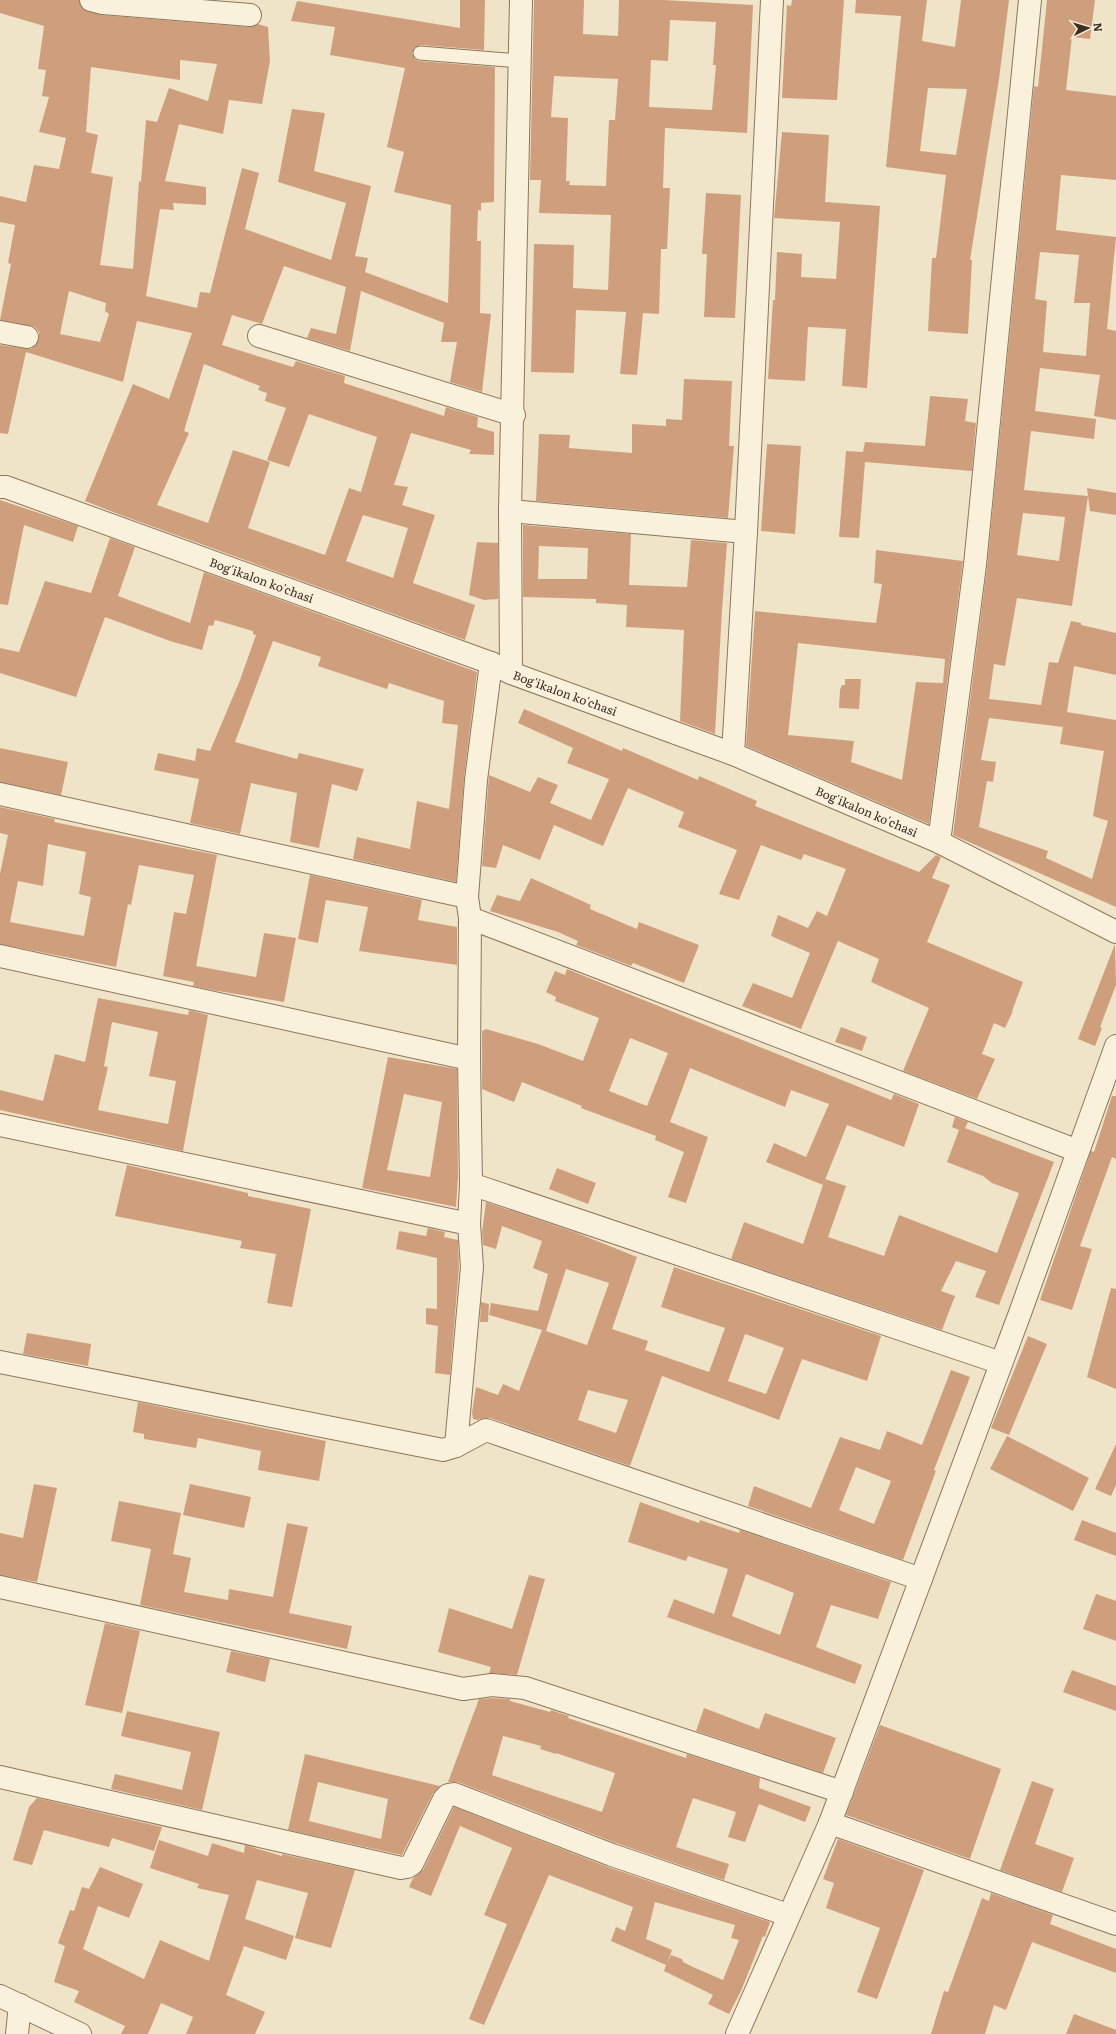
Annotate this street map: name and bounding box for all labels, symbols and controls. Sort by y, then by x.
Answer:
north arrow [1068,8,1108,48]
text: N [1091,22,1107,32]
street label: Bog'ikalon ko'chasi [207,553,316,607]
street label: Bog'ikalon ko'chasi [511,666,620,720]
street label: Bog'ikalon ko'chasi [813,781,921,841]

